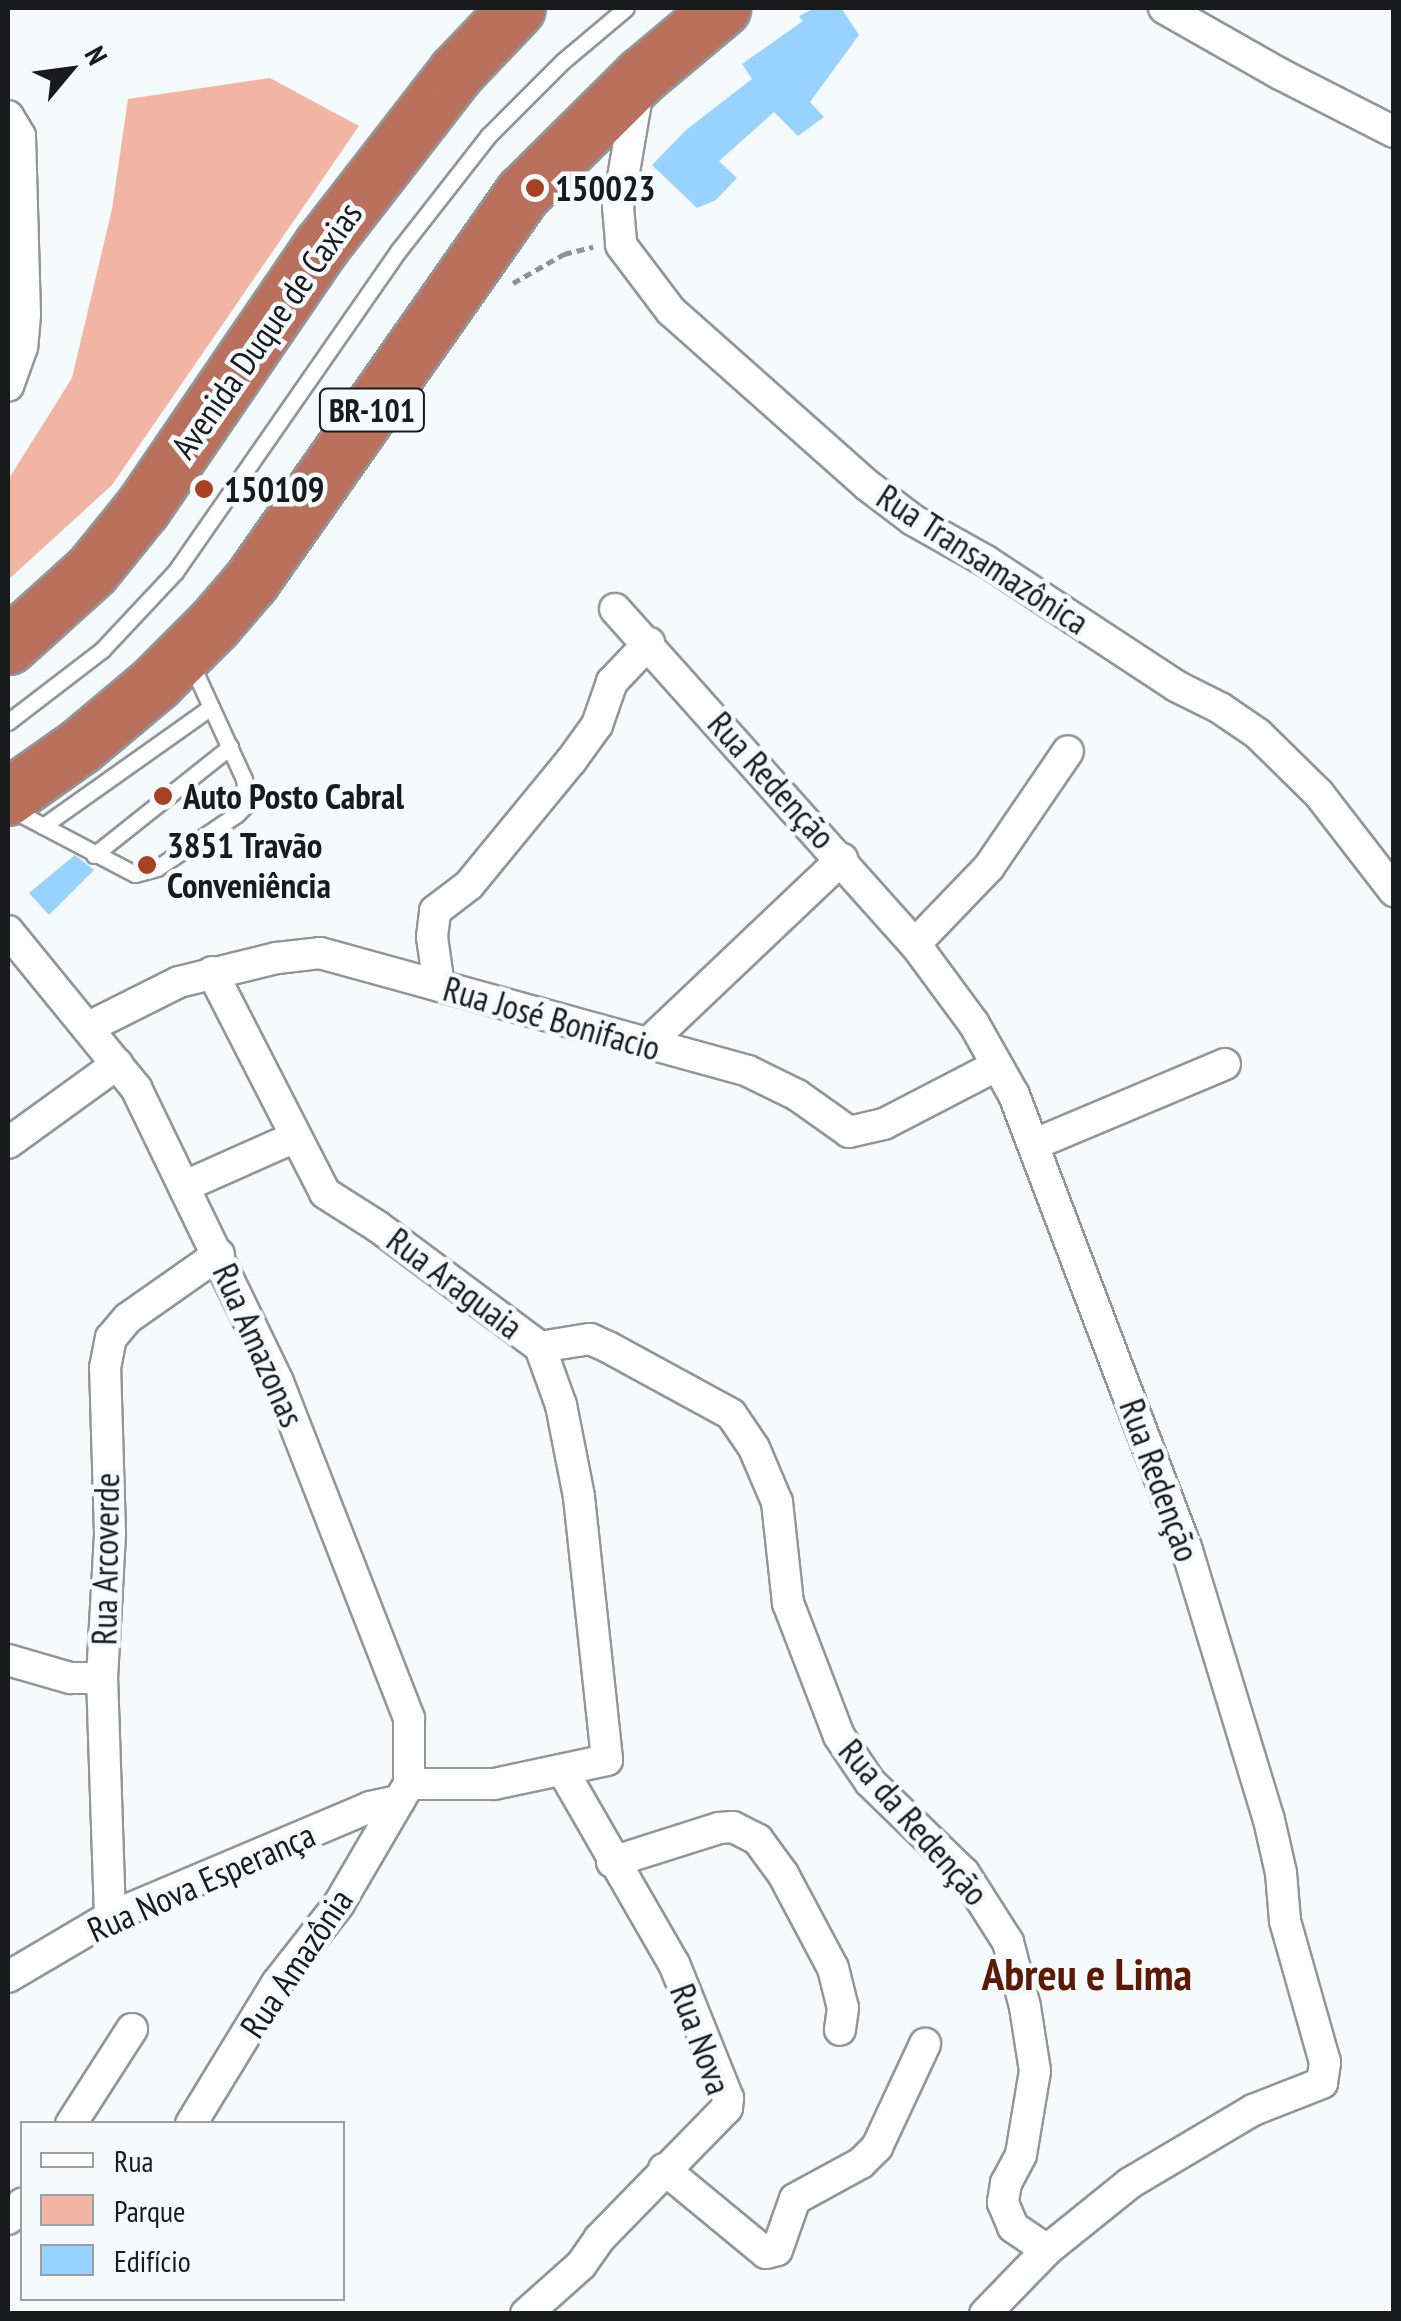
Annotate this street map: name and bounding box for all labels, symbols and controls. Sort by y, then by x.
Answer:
north arrow [20,20,120,120]
text: N [77,40,117,71]
place label: 150023 [555,167,655,209]
marker: 150023 [524,177,546,199]
street label: Avenida Duque de Caxias [162,194,370,466]
road number: BR-101 [317,383,427,437]
place label: 150109 [224,468,324,510]
street label: Rua Transamazônica [869,475,1097,643]
marker: 150109 [193,478,215,500]
street label: Rua Redenção [700,703,844,857]
place label: Auto Posto Cabral [183,775,404,817]
marker: Auto Posto Cabral [152,785,174,807]
place label: 3851 Travão Conveniência [167,824,331,906]
marker: 3851 Travão Conveniência [136,854,158,876]
street label: Rua José Bonifacio [439,967,665,1069]
street label: Rua Araguaia [379,1218,531,1348]
street label: Rua Amazonas [204,1256,314,1434]
street label: Rua Redenção [1111,1393,1209,1567]
street label: Rua Arcoverde [82,1472,128,1646]
street label: Rua da Redenção [830,1730,998,1914]
street label: Rua Nova Esperança [81,1813,321,1951]
street label: Rua Amazônia [231,1880,361,2046]
district label: Abreu e Lima [982,1947,1192,2001]
street label: Rua Nova [662,1978,740,2100]
legend [20,2121,345,2301]
text: Rua [114,2141,153,2180]
text: Parque [114,2191,185,2230]
text: Edifício [114,2241,191,2280]

